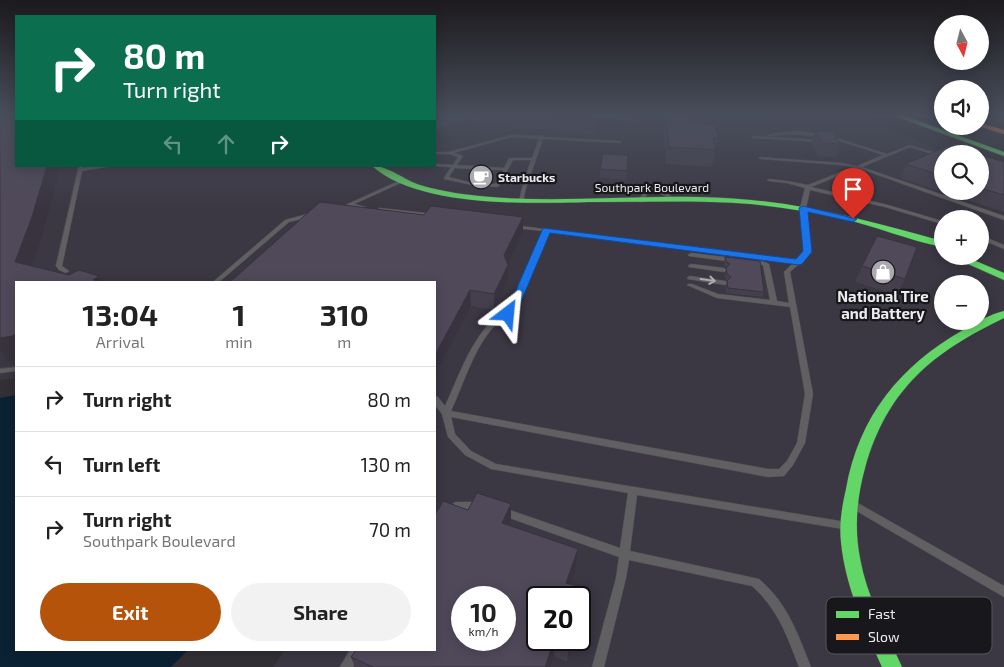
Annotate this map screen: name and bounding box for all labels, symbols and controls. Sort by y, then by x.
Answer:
north arrow [934,15,989,70]
map controls [934,15,989,330]
text: 80 m [123,34,205,76]
icon: right [40,35,105,100]
text: Turn right [123,76,221,102]
button: sound [934,80,989,135]
icon: left [159,130,187,158]
icon: ahead [212,130,240,158]
icon: right [265,130,293,158]
button: search [934,145,989,200]
cafe icon: Starbucks [468,164,494,190]
pin [832,168,874,219]
place label: Starbucks [498,170,555,184]
icon: arrive [839,175,867,203]
street label: Southpark Boulevard [595,180,709,194]
button: + [934,210,989,265]
shop icon: National Tire and Battery [870,259,896,285]
button: − [934,275,989,330]
one-way arrow [699,276,715,286]
position arrow [481,287,533,339]
place label: National Tire and Battery [837,287,929,323]
text: 13:04 [82,296,158,332]
text: 1 [232,296,245,332]
text: 310 [320,296,369,332]
text: Arrival [96,332,144,351]
text: min [225,332,253,351]
text: m [337,332,351,351]
icon: right [40,385,68,413]
text: Turn right [83,388,171,411]
text: 80 m [367,388,411,411]
icon: left [40,450,68,478]
text: Turn left [83,453,160,476]
text: 130 m [361,453,411,476]
text: Turn right [83,508,171,531]
icon: right [40,515,68,543]
text: 70 m [369,518,411,541]
text: Southpark Boulevard [83,531,236,550]
button: Exit [40,583,221,641]
button: Share [231,583,411,641]
speed limit sign: 20 [526,586,591,651]
text: 10 [470,597,497,627]
legend [826,597,992,654]
text: Fast [868,605,895,622]
text: km/h [469,624,498,638]
text: Slow [868,628,900,645]

